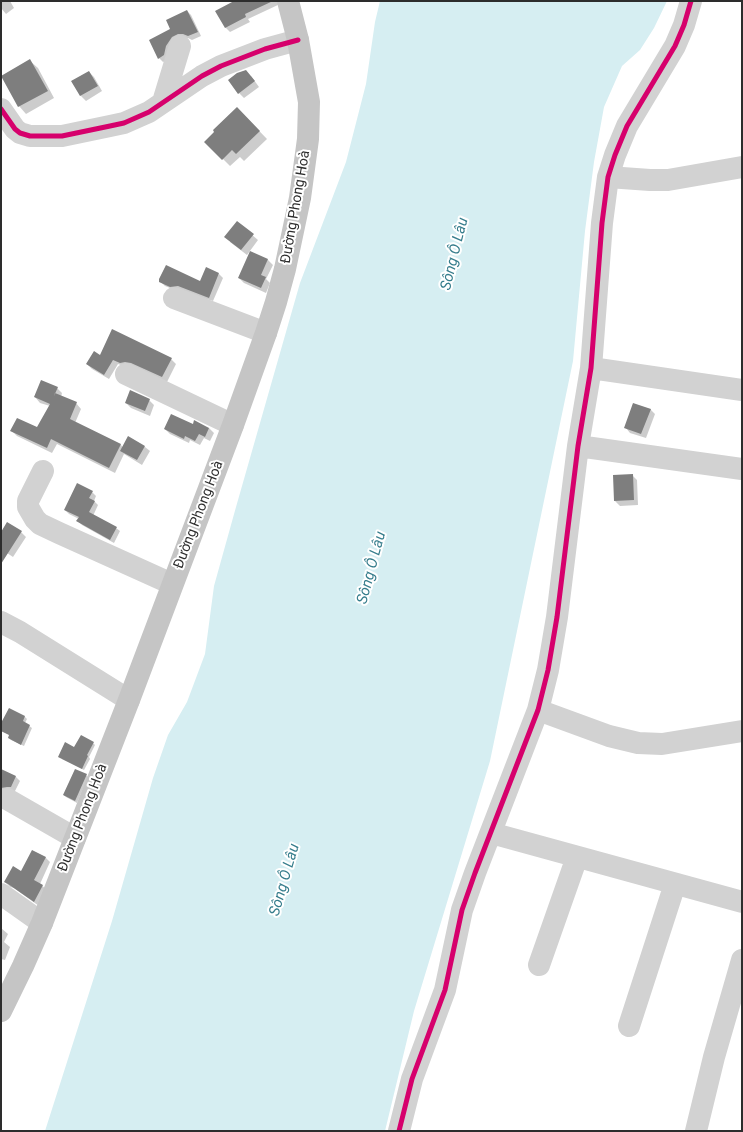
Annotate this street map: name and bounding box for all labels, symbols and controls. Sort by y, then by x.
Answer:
street label: Đường Phong Hoà [278,149,314,265]
water label: Sông Ô Lâu [437,216,473,292]
street label: Đường Phong Hoà [171,459,227,571]
water label: Sông Ô Lâu [354,530,390,606]
street label: Đường Phong Hoà [55,762,111,874]
water label: Sông Ô Lâu [266,842,304,918]

